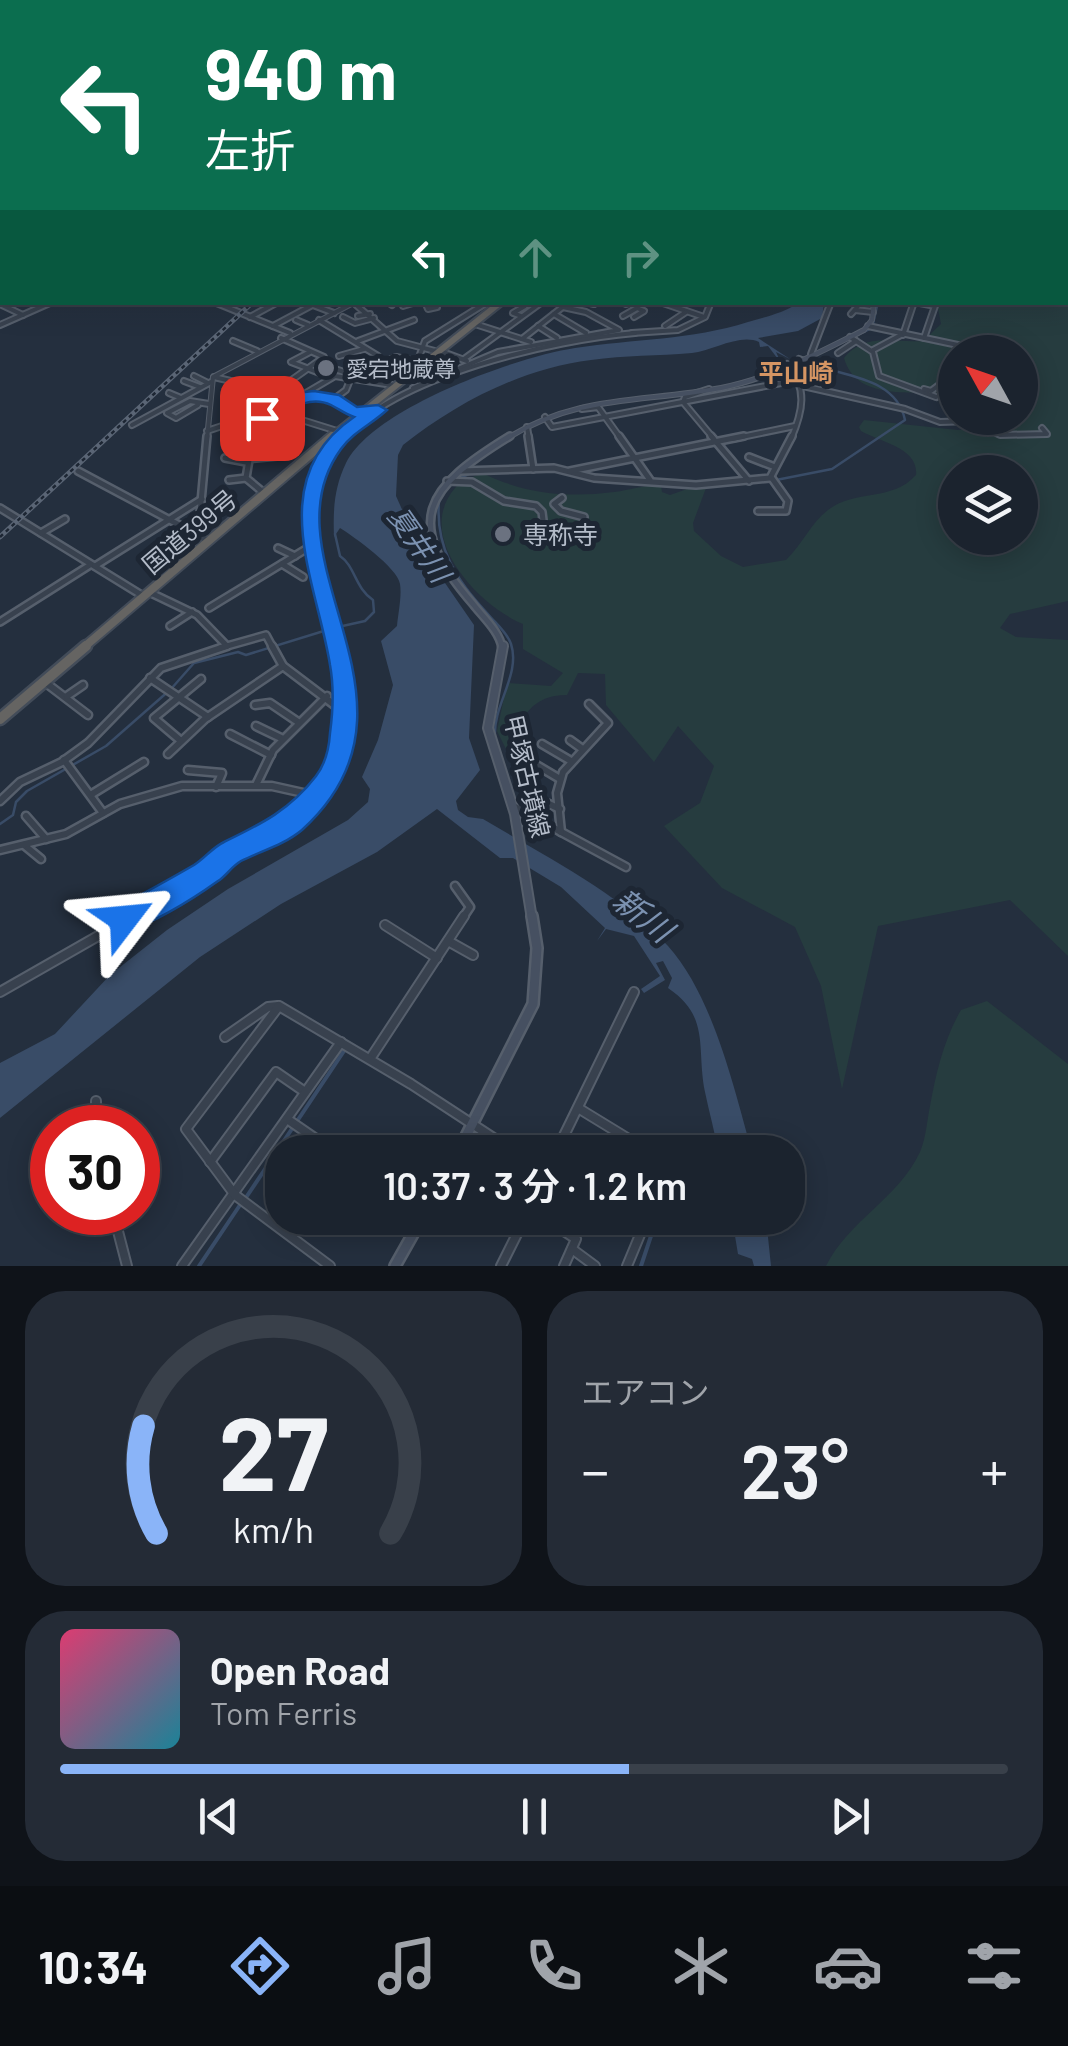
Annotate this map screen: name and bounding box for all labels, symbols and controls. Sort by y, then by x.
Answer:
text: 940 m [205,30,397,114]
icon: left [40,40,170,170]
text: 左折 [205,122,295,176]
icon: left [403,230,458,285]
icon: ahead [508,230,563,285]
icon: right [613,230,668,285]
north arrow [938,335,1038,435]
map controls [938,335,1038,555]
place label: 愛宕地蔵尊 [346,355,456,381]
marker: 愛宕地蔵尊 [315,357,337,379]
district label: 平山崎 [758,357,834,387]
pin [220,376,305,461]
icon: arrive [235,391,290,446]
button: layers [938,455,1038,555]
street label: 国道399号 [136,483,242,579]
water label: 夏井川 [382,500,460,591]
place label: 専称寺 [523,519,598,549]
marker: 専称寺 [492,523,514,545]
street label: 甲塚古墳線 [499,712,557,840]
position arrow [72,867,176,971]
water label: 新川 [607,879,683,951]
speed limit sign: 30 [30,1105,160,1235]
text: 10:37 · 3 分 · 1.2 km [383,1162,687,1208]
text: エアコン [582,1372,710,1410]
text: 27 [218,1387,328,1512]
text: 23° [740,1424,849,1514]
text: − [582,1436,609,1502]
text: + [980,1436,1008,1502]
text: km/h [233,1507,314,1550]
text: Open Road [210,1647,390,1693]
text: Tom Ferris [210,1693,357,1731]
icon: previous [191,1789,246,1844]
icon: pause [507,1789,562,1844]
icon: next [823,1789,878,1844]
icon: directions [225,1931,295,2001]
icon: music [372,1931,442,2001]
icon: phone [519,1931,589,2001]
icon: climate [666,1931,736,2001]
icon: car [813,1931,883,2001]
icon: filters [959,1931,1029,2001]
text: 10:34 [38,1939,148,1993]

